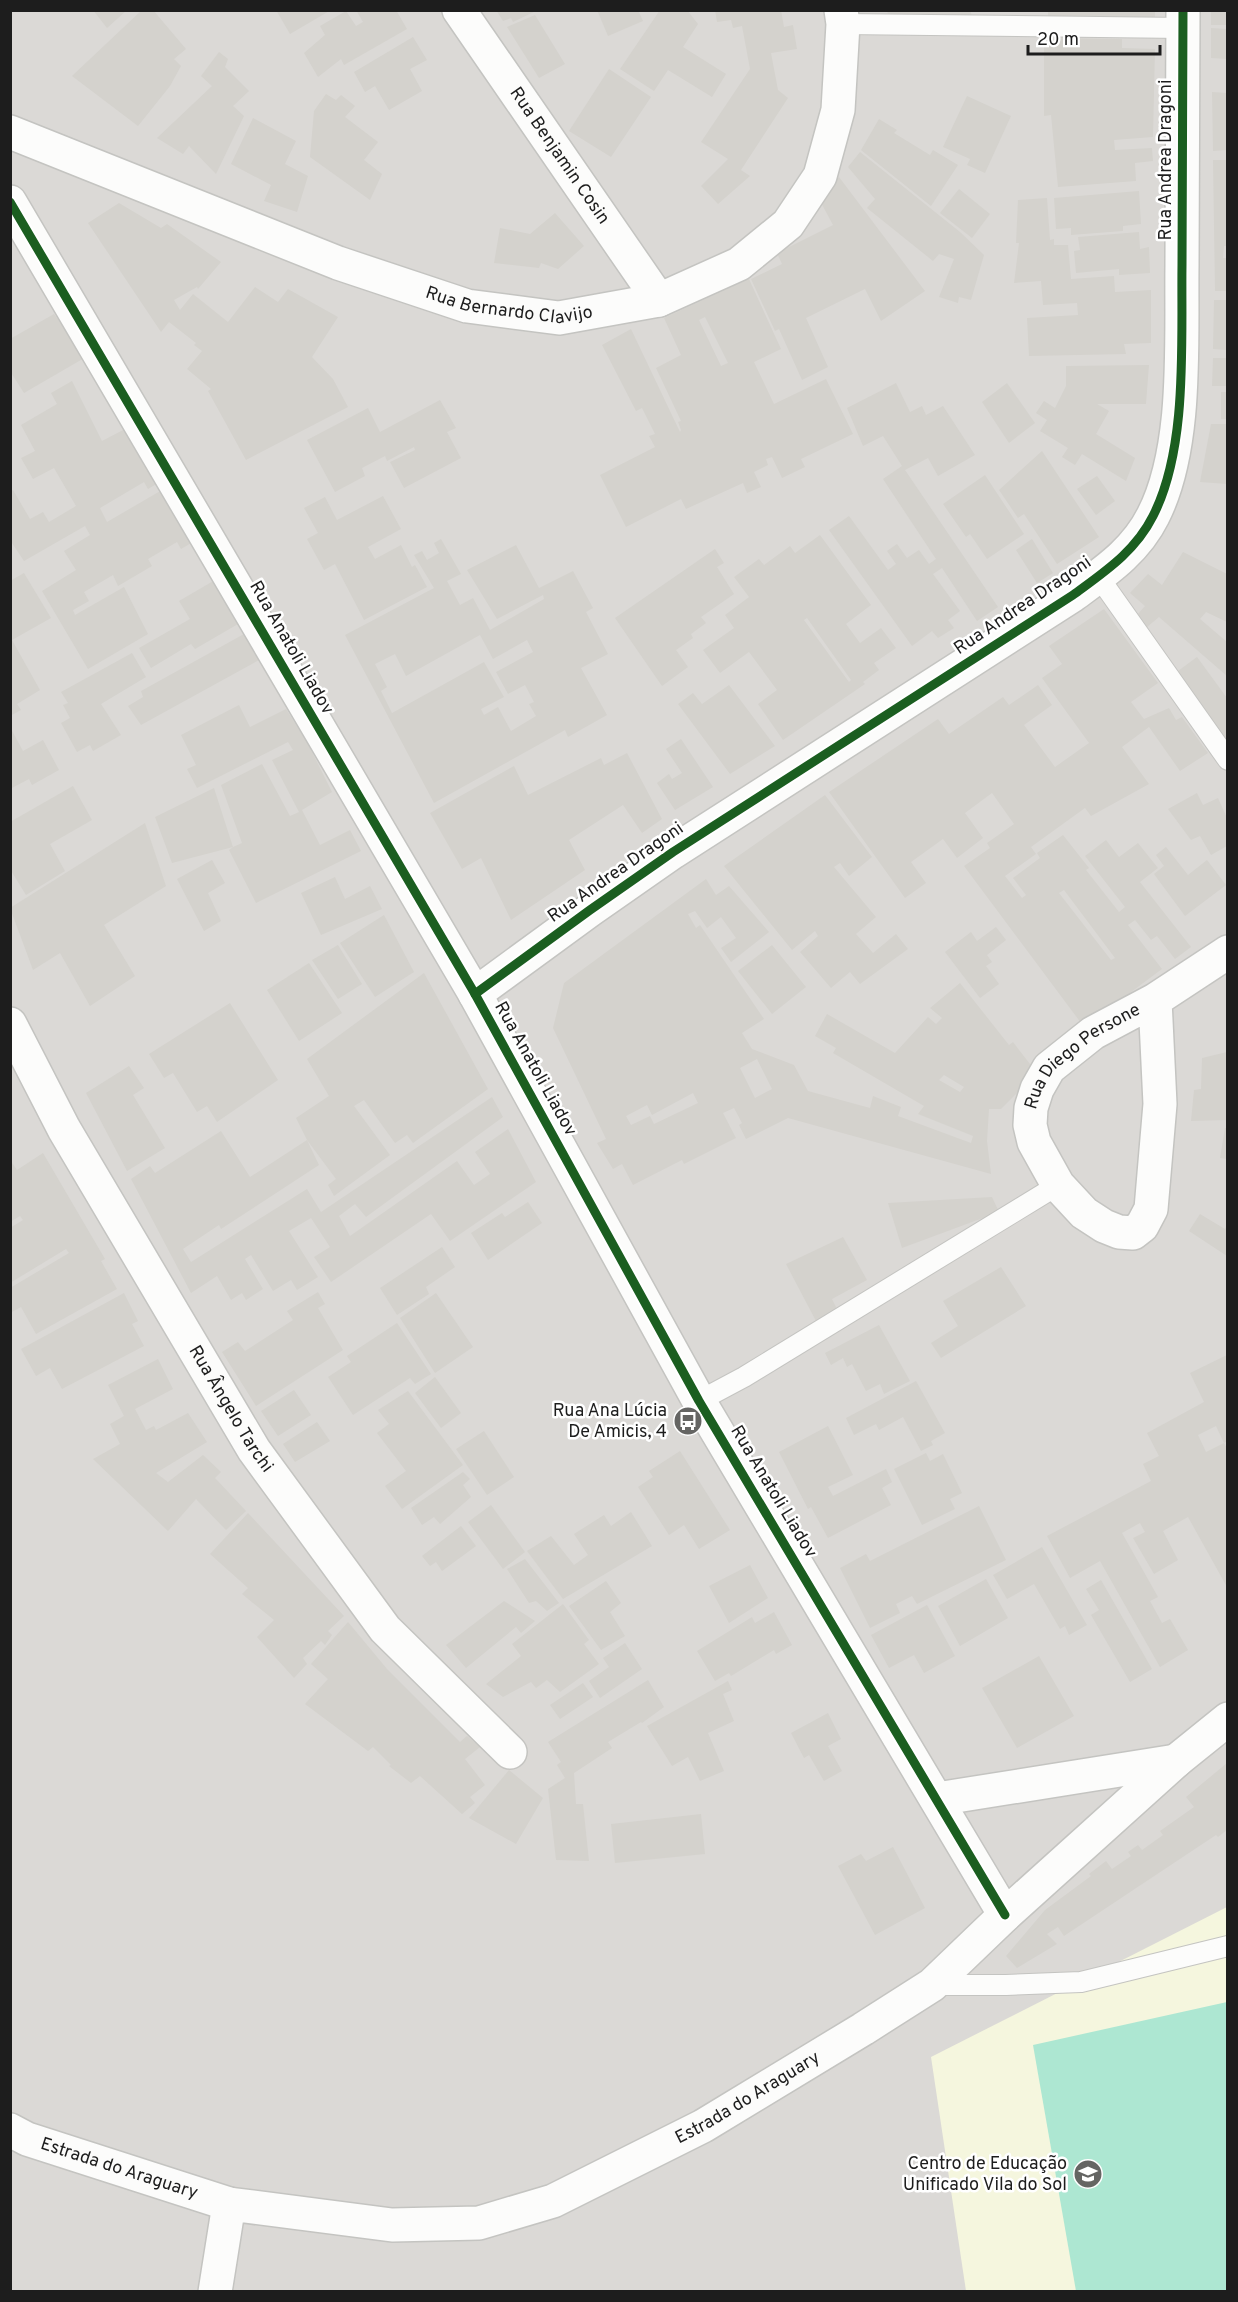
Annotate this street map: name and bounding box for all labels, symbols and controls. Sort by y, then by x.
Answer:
scale bar [1028,18,1160,56]
text: 20 m [1037,29,1079,52]
street label: Rua Andrea Dragoni [1155,80,1178,240]
street label: Rua Benjamin Cosin [504,83,615,229]
street label: Rua Bernardo Clavijo [422,281,595,330]
street label: Rua Andrea Dragoni [950,551,1096,661]
street label: Rua Anatoli Liadov [243,577,339,719]
street label: Rua Andrea Dragoni [543,817,689,929]
street label: Rua Anatoli Liadov [488,998,582,1140]
street label: Rua Diego Persone [1020,998,1144,1112]
street label: Rua Ângelo Tarchi [183,1341,278,1477]
place label: Rua Ana Lúcia De Amicis, 4 [553,1400,667,1444]
bus stop icon: Rua Ana Lúcia De Amicis, 4 [672,1405,704,1437]
street label: Rua Anatoli Liadov [724,1422,822,1562]
street label: Estrada do Araguary [671,2046,824,2149]
street label: Estrada do Araguary [37,2133,201,2205]
place label: Centro de Educação Unificado Vila do Sol [903,2153,1067,2197]
school or university icon: Centro de Educação Unificado Vila do Sol [1072,2158,1104,2190]

